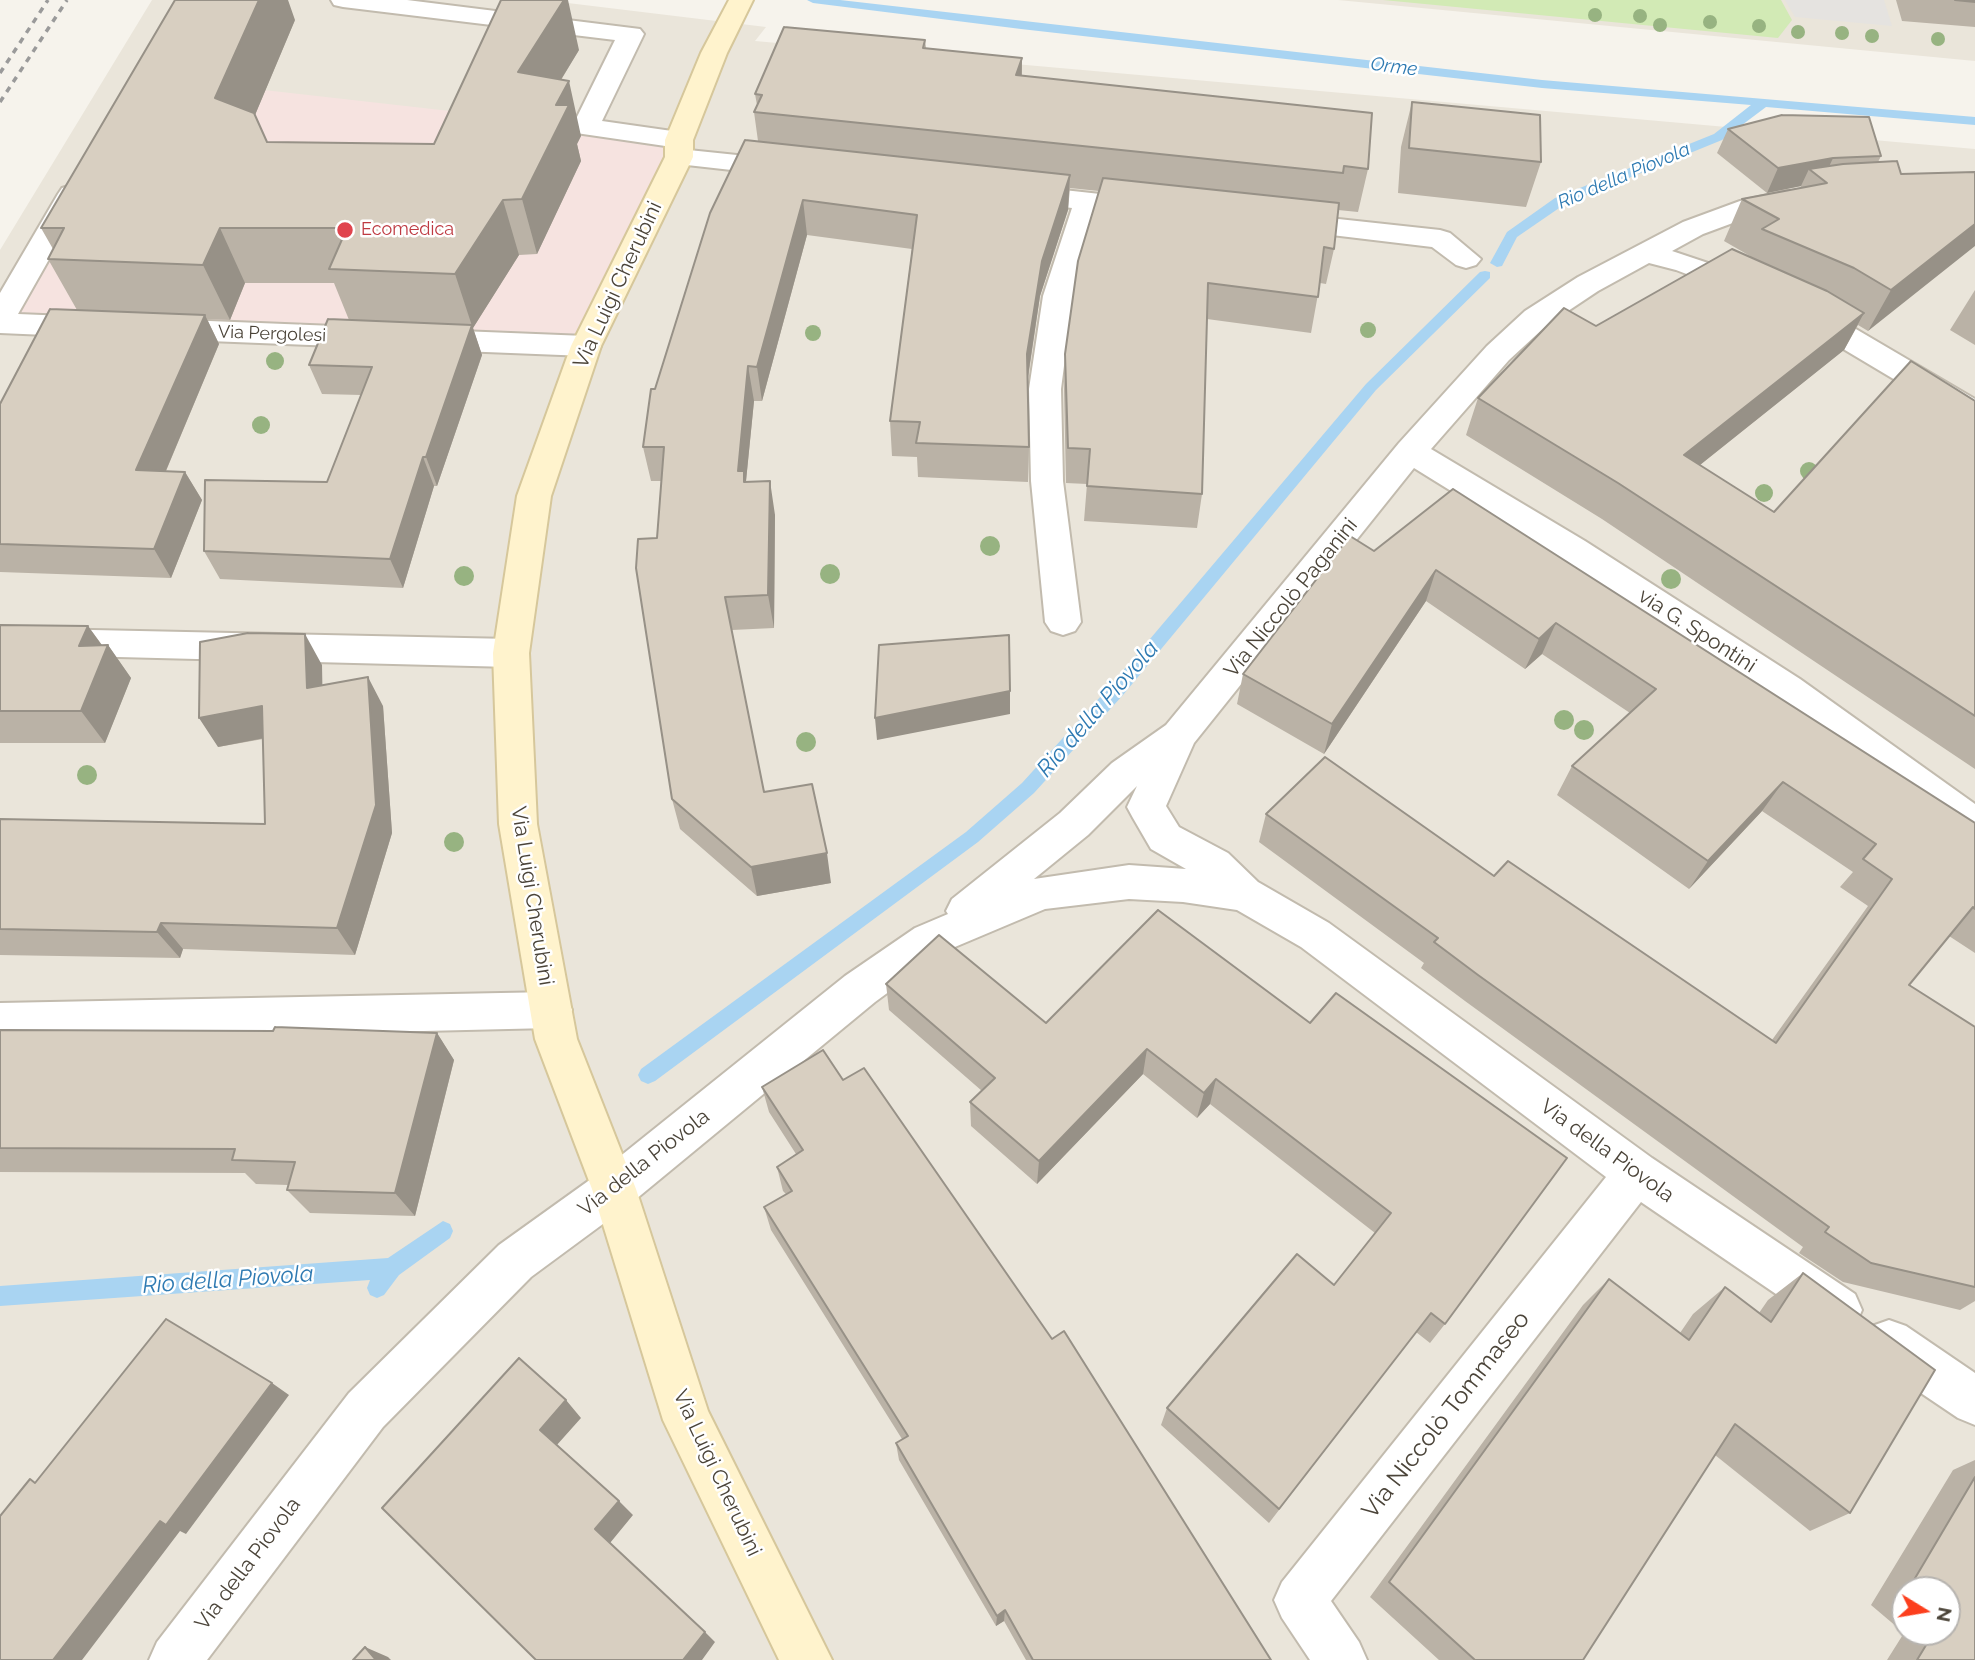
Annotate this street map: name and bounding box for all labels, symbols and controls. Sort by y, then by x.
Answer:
water label: Orme [1369,53,1419,81]
water label: Rio della Piovola [1554,138,1694,214]
street label: Via Luigi Cherubini [568,198,668,372]
place label: Ecomedica [361,219,454,241]
marker: Ecomedica [335,220,355,240]
street label: Via Pergolesi [218,321,326,347]
street label: Via Niccolò Paganini [1219,513,1363,683]
street label: via G. Spontini [1633,583,1761,679]
water label: Rio della Piovola [1031,635,1165,783]
street label: Via Luigi Cherubini [505,805,559,987]
street label: Via della Piovola [1535,1094,1679,1208]
street label: Via della Piovola [573,1104,715,1222]
water label: Rio della Piovola [142,1260,314,1300]
street label: Via Niccolò Tommaseo [1356,1306,1536,1524]
street label: Via Luigi Cherubini [667,1386,767,1560]
street label: Via della Piovola [190,1493,306,1635]
north arrow [1891,1576,1961,1646]
text: N [1932,1605,1957,1624]

